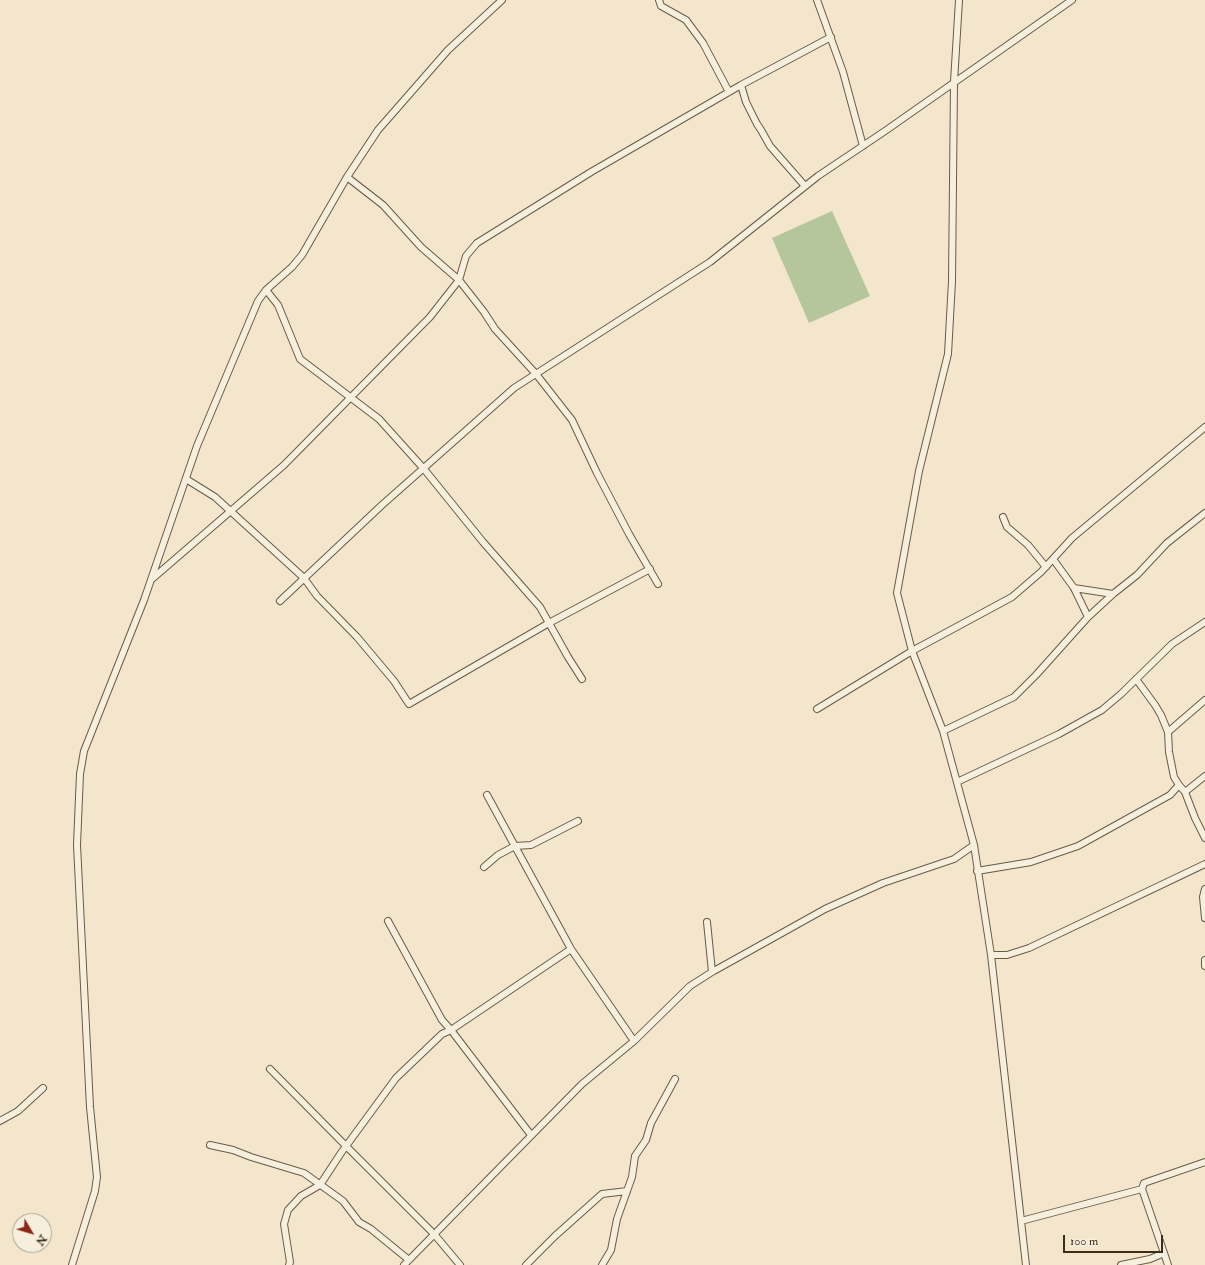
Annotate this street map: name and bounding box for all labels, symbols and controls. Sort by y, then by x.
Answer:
north arrow [12,1213,52,1253]
scale bar [1065,1227,1165,1253]
text: N [33,1232,49,1248]
text: 100 m [1070,1234,1098,1249]

